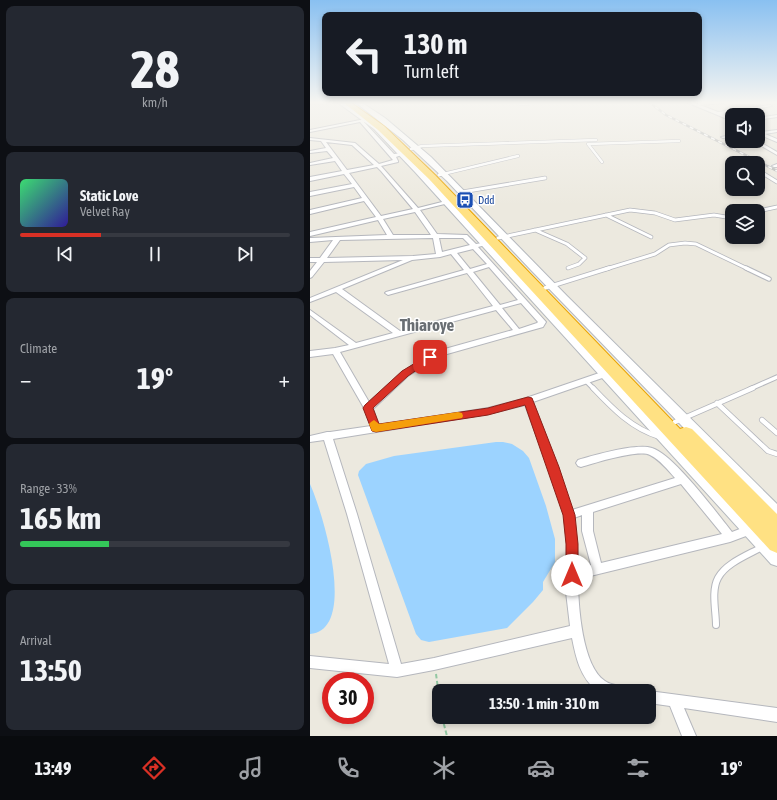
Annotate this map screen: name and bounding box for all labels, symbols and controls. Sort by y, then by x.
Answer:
icon: left [338,28,390,80]
text: 130 m [404,28,467,60]
text: 28 [131,39,179,99]
text: Turn left [404,61,459,82]
text: km/h [142,95,168,110]
map controls [725,108,765,244]
button: sound [725,108,765,148]
button: search [725,156,765,196]
text: Static Love [80,187,139,204]
bus stop icon: Ddd [455,190,475,210]
place label: Ddd [478,194,495,206]
text: Velvet Ray [80,204,130,219]
button: layers [725,204,765,244]
icon: previous [54,243,76,265]
icon: pause [144,243,166,265]
icon: next [234,243,256,265]
district label: Thiaroye [400,315,455,335]
pin [413,340,447,374]
text: Climate [20,341,57,356]
icon: arrive [419,346,441,368]
text: 19° [137,361,173,395]
text: − [20,366,31,392]
text: + [279,366,290,392]
text: Range · 33% [20,481,77,496]
text: 165 km [20,501,101,535]
position arrow [551,554,593,596]
text: Arrival [20,633,52,648]
text: 13:50 [20,653,82,687]
speed limit sign: 30 [322,672,374,724]
text: 13:50 · 1 min · 310 m [489,695,599,712]
icon: directions [140,754,168,782]
icon: music [237,754,265,782]
icon: phone [334,754,362,782]
icon: climate [430,754,458,782]
icon: car [527,754,555,782]
icon: filters [624,754,652,782]
text: 13:49 [34,758,71,779]
text: 19° [721,758,743,779]

